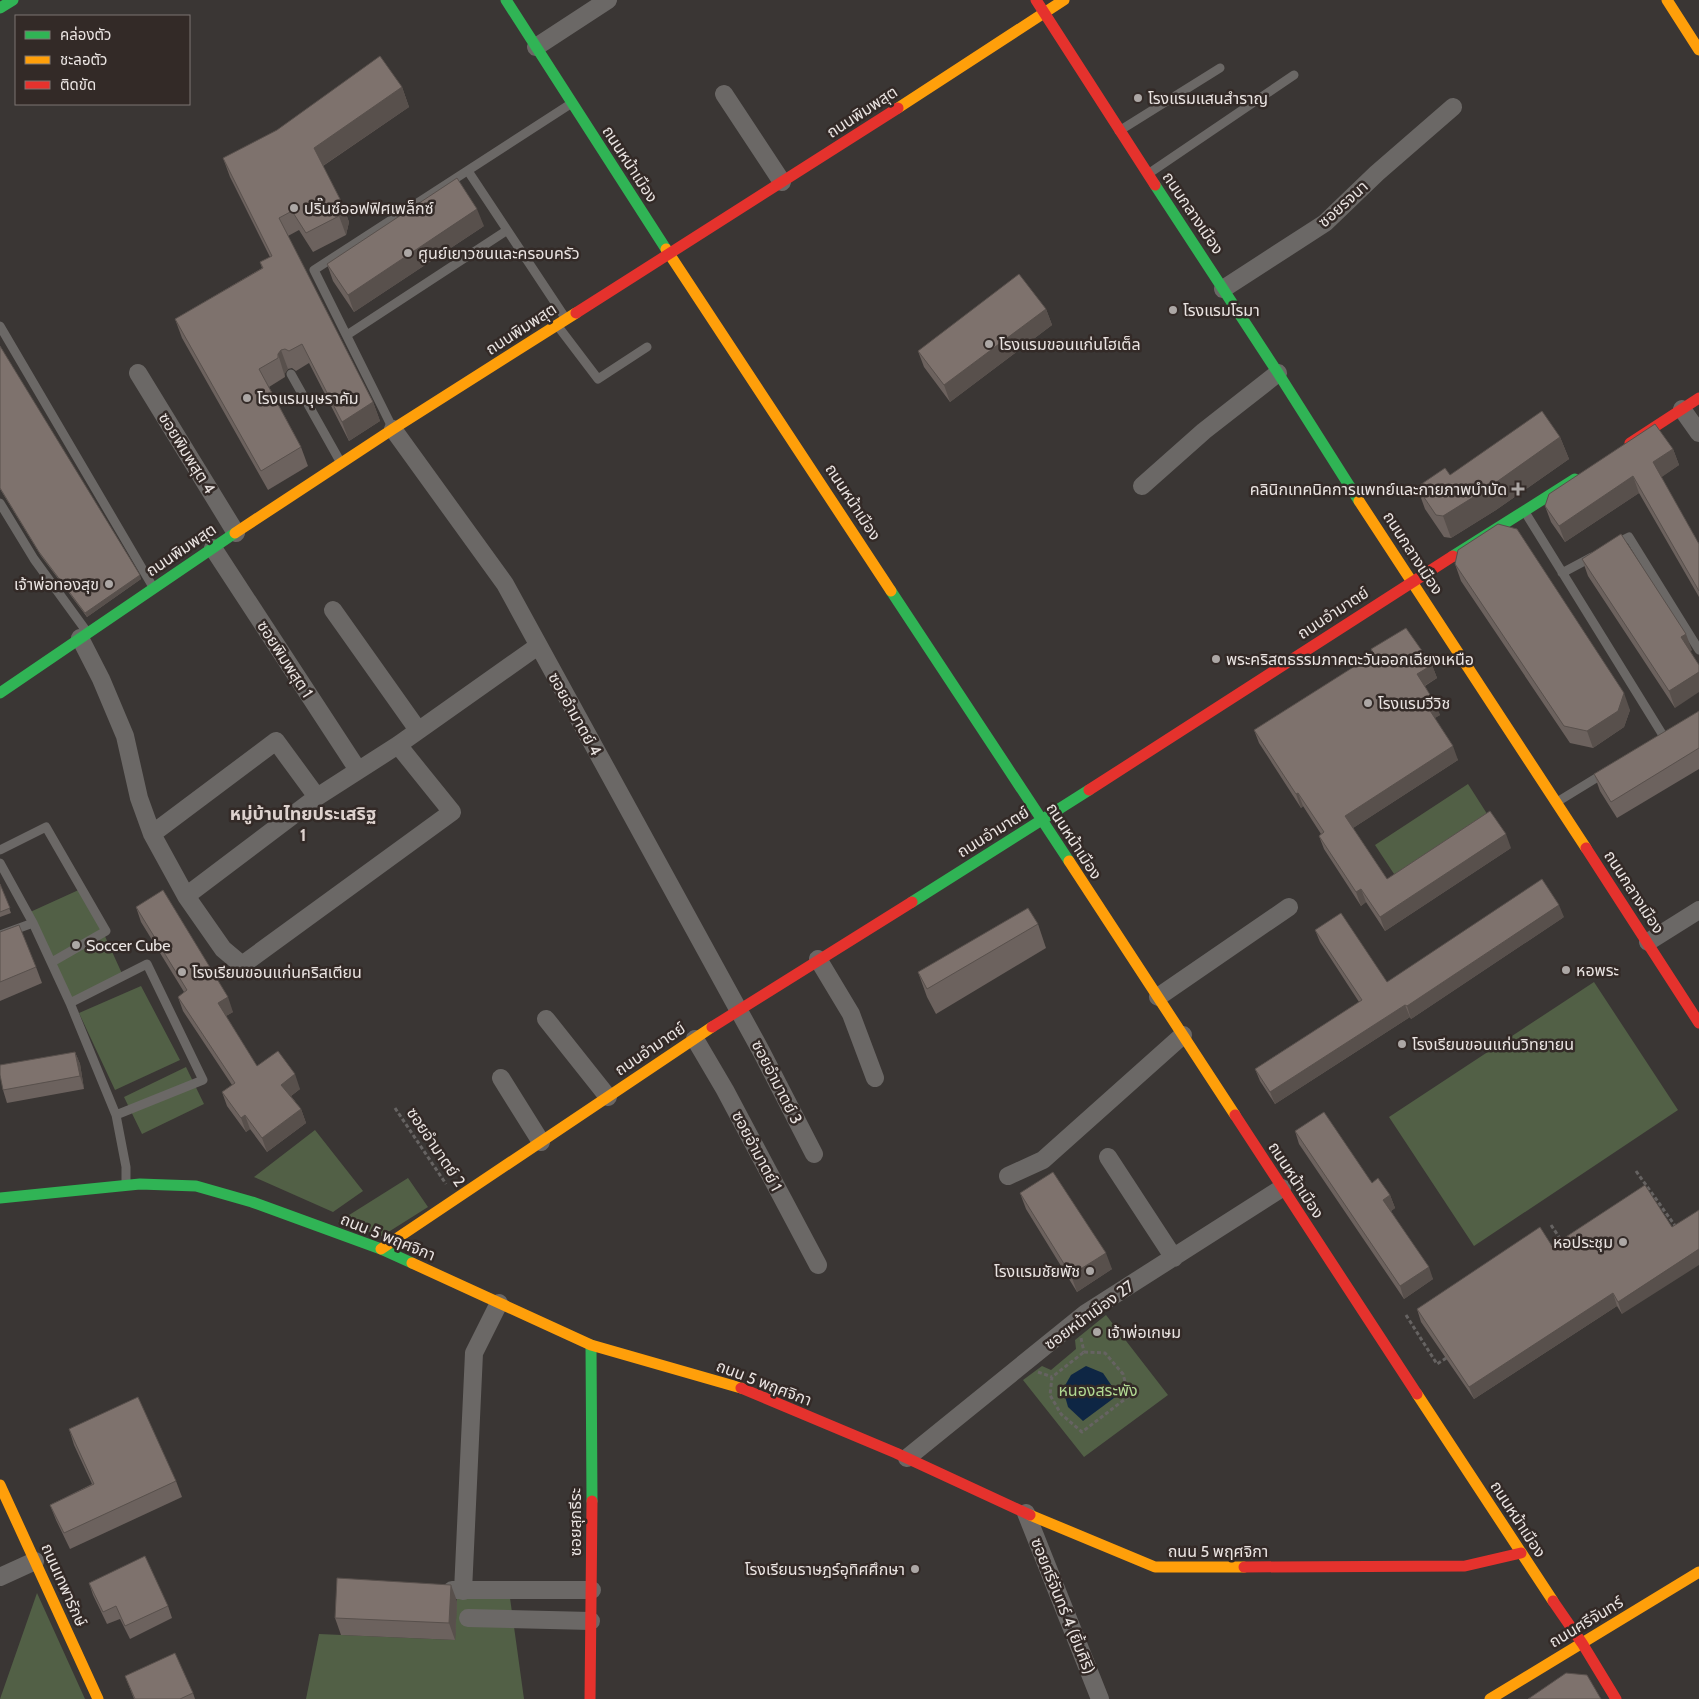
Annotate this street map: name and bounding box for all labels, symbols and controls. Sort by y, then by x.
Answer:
legend [15,15,190,105]
text: คล่องตัว [60,26,111,44]
text: ชะลอตัว [60,51,107,69]
text: ติดขัด [60,76,96,94]
street label: ถนนพิมพสุต [823,82,901,142]
place label: โรงแรมแสนสำราญ [1148,89,1268,108]
marker: โรงแรมแสนสำราญ [1132,92,1144,104]
street label: ถนนหน้าเมือง [598,122,662,206]
street label: ถนนกลางเมือง [1158,168,1228,258]
street label: ซอยรจนา [1314,177,1372,231]
place label: ปริ๊นซ์ออฟฟิศเพล็กซ์ [304,197,434,218]
marker: ปริ๊นซ์ออฟฟิศเพล็กซ์ [288,202,300,214]
place label: ศูนย์เยาวชนและครอบครัว [418,244,580,263]
marker: ศูนย์เยาวชนและครอบครัว [402,247,414,259]
street label: ถนนพิมพสุต [482,299,560,359]
place label: โรงแรมโรมา [1183,301,1260,320]
marker: โรงแรมโรมา [1167,304,1179,316]
place label: โรงแรมขอนแก่นโฮเต็ล [999,335,1141,354]
marker: โรงแรมขอนแก่นโฮเต็ล [983,338,995,350]
place label: โรงแรมบุษราคัม [257,389,359,408]
marker: โรงแรมบุษราคัม [241,392,253,404]
street label: ซอยพิมพสุต 4 [155,409,219,497]
street label: ถนนหน้าเมือง [821,460,885,544]
place label: คลินิกเทคนิคการแพทย์และกายภาพบำบัด [1250,480,1507,499]
marker: คลินิกเทคนิคการแพทย์และกายภาพบำบัด [1511,482,1525,496]
street label: ถนนกลางเมือง [1379,508,1447,598]
street label: ถนนพิมพสุต [142,520,220,580]
place label: เจ้าพ่อทองสุข [14,575,99,594]
marker: เจ้าพ่อทองสุข [103,578,115,590]
street label: ถนนอำมาตย์ [1294,583,1372,643]
street label: ซอยพิมพสุต 1 [253,617,317,701]
place label: พระคริสตธรรมภาคตะวันออกเฉียงเหนือ [1226,650,1474,669]
marker: พระคริสตธรรมภาคตะวันออกเฉียงเหนือ [1210,653,1222,665]
street label: ซอยอำมาตย์ 4 [544,669,606,759]
place label: โรงแรมวีวิช [1378,694,1450,713]
marker: โรงแรมวีวิช [1362,697,1374,709]
street label: ถนนหน้าเมือง [1042,799,1106,883]
street label: ถนนอำมาตย์ [954,802,1032,862]
district label: หมู่บ้านไทยประเสริฐ 1 [230,803,376,846]
street label: ถนนกลางเมือง [1600,847,1668,937]
place label: Soccer Cube [86,936,170,955]
marker: Soccer Cube [70,939,82,951]
place label: หอพระ [1576,961,1619,980]
place label: โรงเรียนขอนแก่นคริสเตียน [192,963,362,982]
marker: หอพระ [1560,964,1572,976]
marker: โรงเรียนขอนแก่นคริสเตียน [176,966,188,978]
street label: ถนนอำมาตย์ [611,1018,689,1080]
place label: โรงเรียนขอนแก่นวิทยายน [1412,1035,1574,1054]
street label: ซอยอำมาตย์ 3 [748,1037,806,1127]
marker: โรงเรียนขอนแก่นวิทยายน [1396,1038,1408,1050]
street label: ซอยอำมาตย์ 2 [403,1104,469,1190]
street label: ซอยอำมาตย์ 1 [728,1108,786,1194]
street label: ถนนหน้าเมือง [1264,1138,1328,1222]
street label: ถนน 5 พฤศจิกา [338,1209,438,1265]
place label: หอประชุม [1553,1233,1613,1252]
marker: หอประชุม [1617,1236,1629,1248]
place label: โรงแรมชัยพัช [994,1262,1080,1281]
marker: โรงแรมชัยพัช [1084,1265,1096,1277]
street label: ซอยหน้าเมือง 27 [1041,1276,1137,1354]
place label: เจ้าพ่อเกษม [1107,1323,1181,1342]
marker: เจ้าพ่อเกษม [1091,1326,1103,1338]
street label: ถนน 5 พฤศจิกา [714,1356,814,1410]
park label: หนองสระพัง [1058,1381,1138,1400]
street label: ถนนหน้าเมือง [1486,1477,1550,1561]
street label: ซอยสุภธีระ [566,1488,585,1556]
street label: ซอยศรีจันทร์ 4 (ยิ้มศิริ) [1027,1535,1100,1677]
street label: ถนนเทพารักษ์ [37,1540,91,1630]
street label: ถนน 5 พฤศจิกา [1168,1542,1268,1561]
place label: โรงเรียนราษฎร์อุทิศศึกษา [745,1560,905,1579]
marker: โรงเรียนราษฎร์อุทิศศึกษา [909,1563,921,1575]
street label: ถนนศรีจันทร์ [1546,1592,1627,1652]

